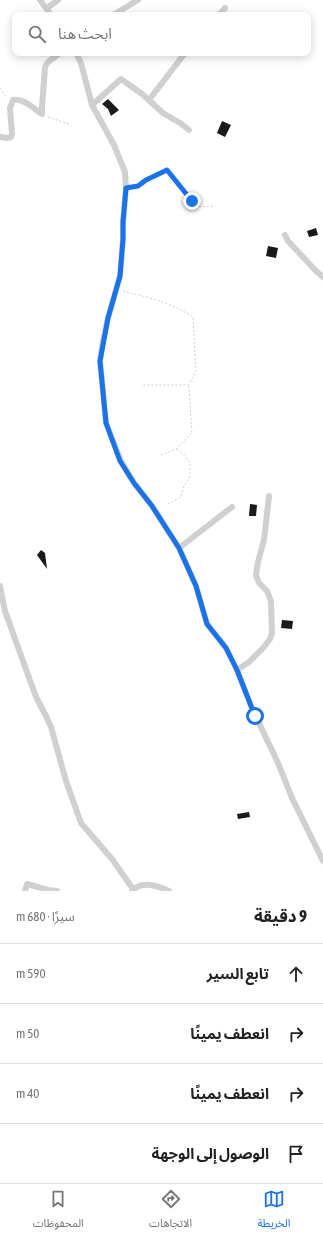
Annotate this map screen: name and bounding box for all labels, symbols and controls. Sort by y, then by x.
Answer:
search box [12,12,311,56]
icon: search [26,23,48,45]
text: ابحث هنا [58,25,112,42]
route end [183,192,201,210]
route start [246,707,264,725]
text: 9 دقيقة [254,906,307,926]
text: سيرًا · 680 m [16,909,75,924]
icon: ahead [285,963,307,985]
text: تابع السير [207,965,269,982]
text: 590 m [16,966,46,981]
icon: right [285,1023,307,1045]
text: انعطف يمينًا [190,1025,269,1042]
text: 50 m [16,1026,39,1041]
icon: right [285,1083,307,1105]
text: انعطف يمينًا [190,1085,269,1102]
text: 40 m [16,1086,39,1101]
icon: arrive [285,1143,307,1165]
text: الوصول إلى الوجهة [152,1145,269,1162]
tab: المحفوظات [33,1188,84,1235]
tab: الاتجاهات [149,1188,192,1235]
tab: الخريطة [257,1188,290,1235]

